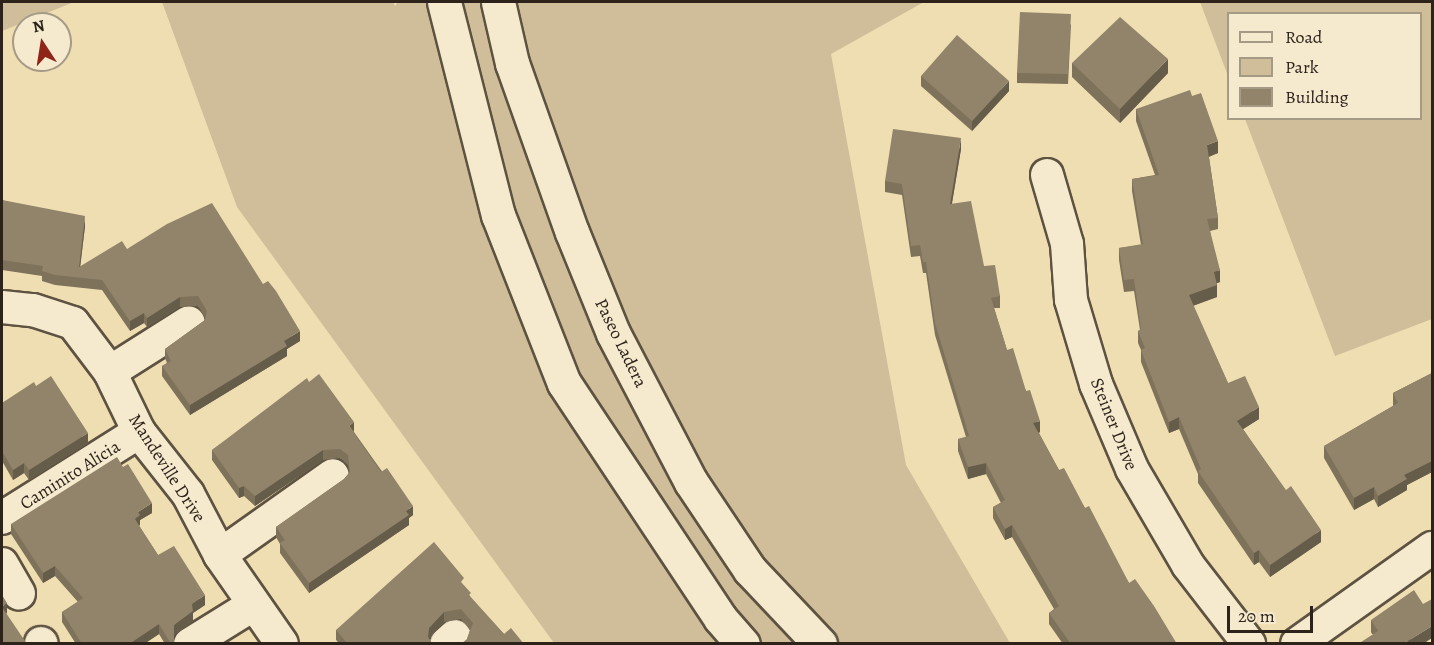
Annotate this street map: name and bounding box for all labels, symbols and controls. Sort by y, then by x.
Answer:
north arrow [12,12,72,72]
legend [1227,12,1422,120]
text: N [31,14,47,38]
text: Road [1285,25,1322,49]
text: Park [1285,55,1319,79]
text: Building [1285,85,1349,109]
street label: Paseo Ladera [590,295,652,391]
street label: Steiner Drive [1086,375,1142,473]
street label: Mandeville Drive [124,410,210,526]
street label: Caminito Alicia [16,436,124,514]
scale bar [1230,594,1316,632]
text: 20 m [1238,604,1275,628]

